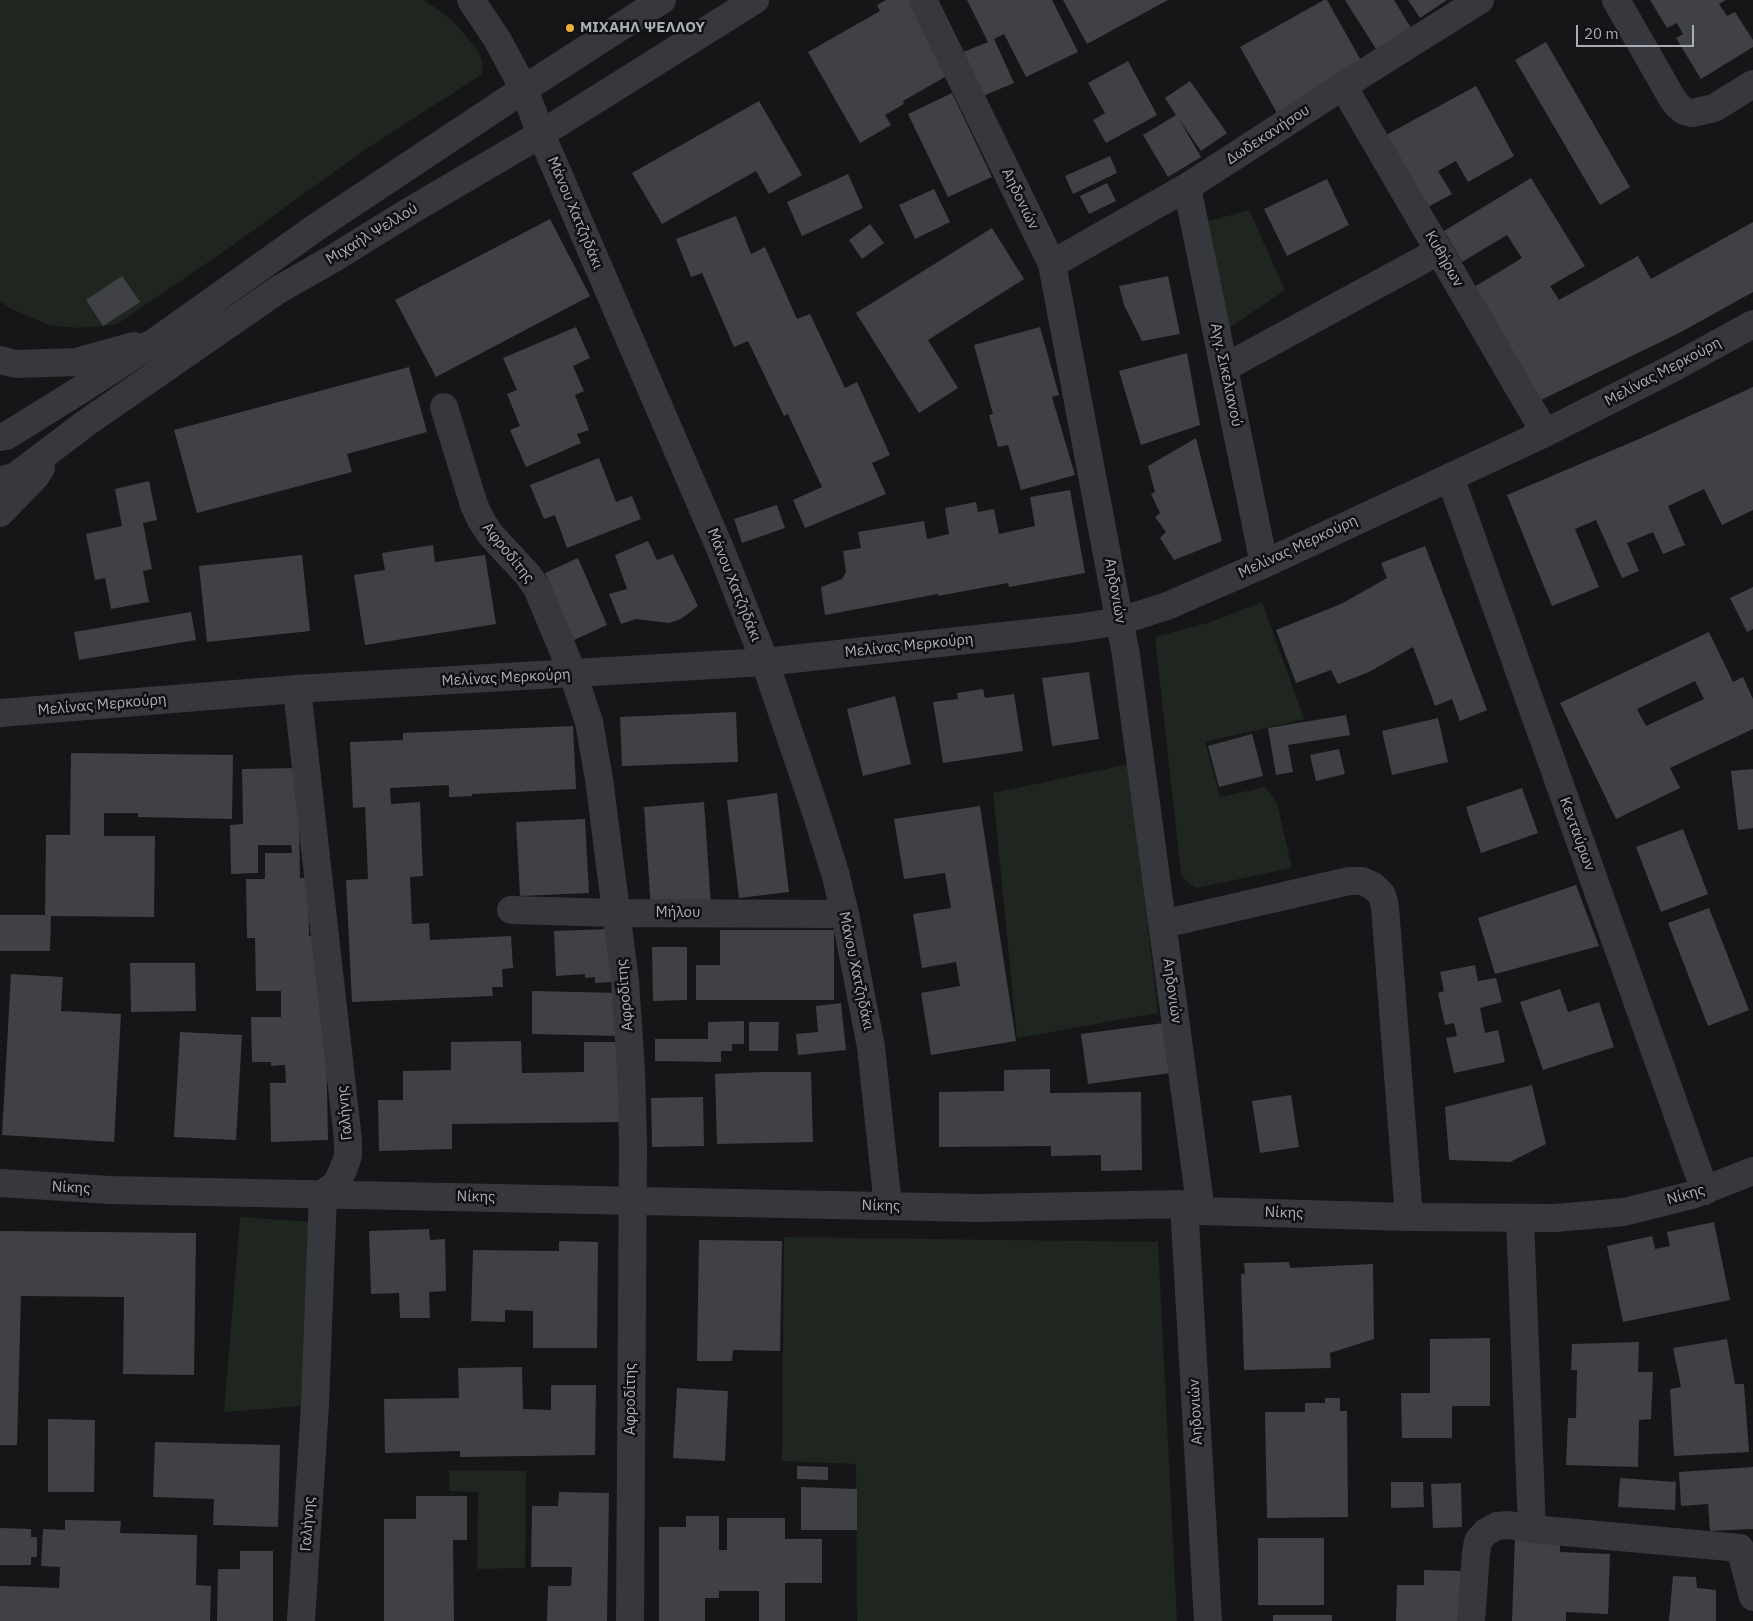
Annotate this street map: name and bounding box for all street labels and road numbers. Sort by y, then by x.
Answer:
street label: Δωδεκανήσου [1223,101,1313,169]
street label: Μάνου Χατζηδάκι [543,154,607,272]
street label: Αηδονιών [997,165,1043,233]
street label: Μιχαήλ Ψελλού [323,199,421,269]
street label: Κυθήρων [1421,228,1467,290]
street label: Αγγ. Σικελιανού [1206,322,1246,428]
street label: Μελίνας Μερκούρη [1602,334,1724,410]
street label: Μελίνας Μερκούρη [1236,512,1360,582]
street label: Αφροδίτης [478,519,538,587]
street label: Μάνου Χατζηδάκι [703,526,765,644]
street label: Αηδονιών [1100,557,1130,625]
street label: Μελίνας Μερκούρη [844,630,974,662]
street label: Μελίνας Μερκούρη [441,666,571,690]
street label: Μελίνας Μερκούρη [37,690,167,720]
street label: Κενταύρων [1555,795,1599,873]
street label: Μήλου [655,904,701,922]
street label: Μάνου Χατζηδάκι [835,910,877,1032]
street label: Αηδονιών [1159,957,1185,1025]
street label: Αφροδίτης [613,958,637,1032]
street label: Γαλήνης [334,1085,356,1141]
street label: Νίκης [51,1178,91,1198]
street label: Νίκης [1665,1181,1707,1209]
street label: Νίκης [456,1188,496,1206]
street label: Νίκης [861,1197,901,1215]
street label: Νίκης [1264,1203,1304,1223]
street label: Αφροδίτης [622,1363,640,1435]
street label: Αηδονιών [1185,1379,1207,1445]
street label: Γαλήνης [297,1496,319,1552]

